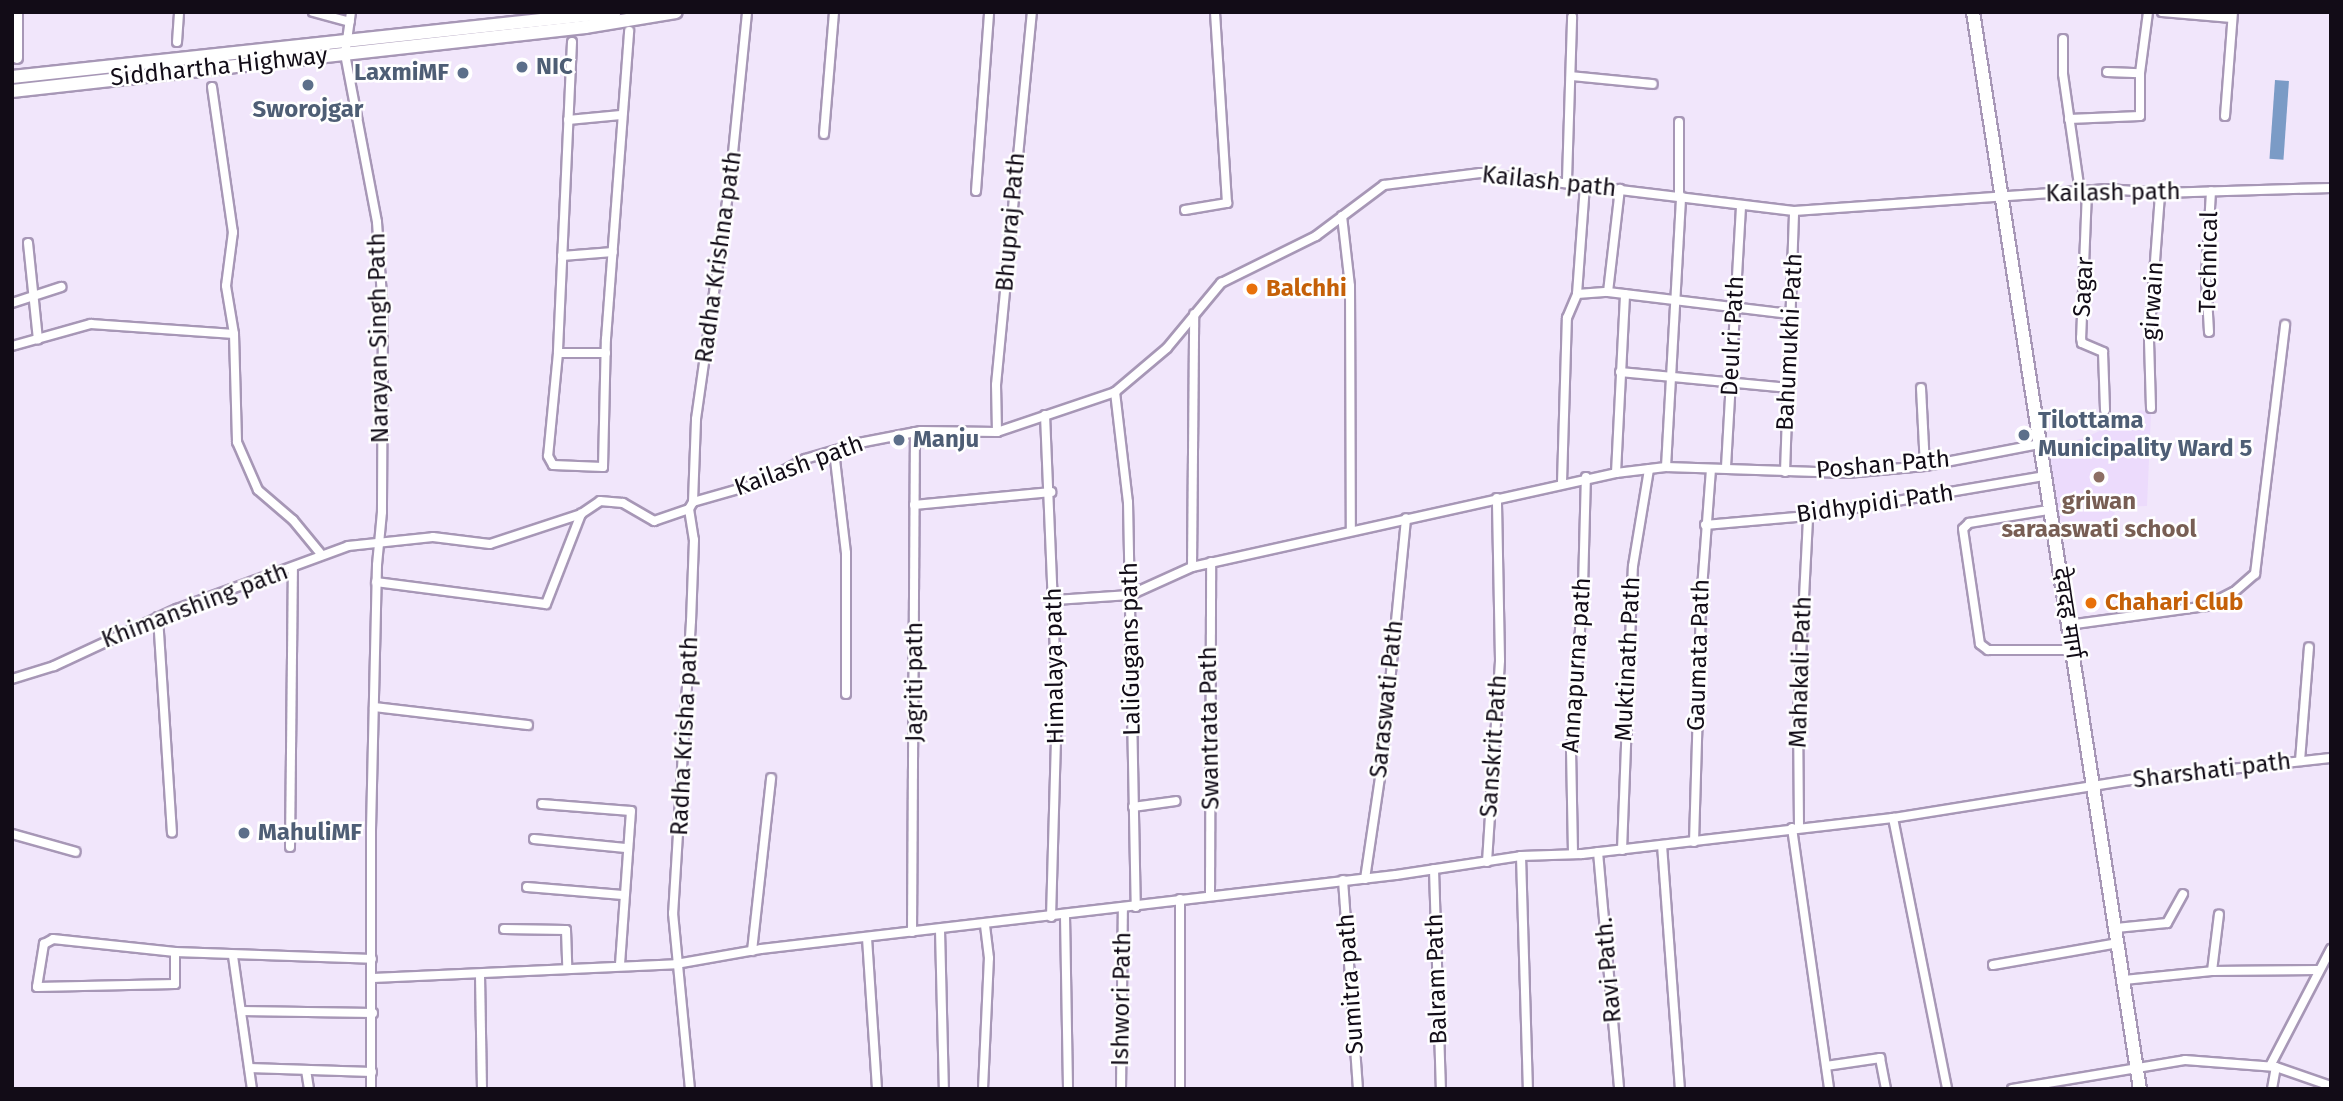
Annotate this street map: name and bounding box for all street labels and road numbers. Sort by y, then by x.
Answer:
street label: Siddhartha Highway [109,41,329,93]
street label: Radha Krishna path [690,149,748,365]
street label: Bhupraj Path [991,151,1031,293]
street label: Kailash path [1480,161,1618,203]
street label: Kailash path [2045,177,2181,209]
street label: Technical [2194,211,2224,313]
street label: Narayan Singh Path [363,232,395,444]
street label: Bahumukhi Path [1771,252,1809,432]
street label: Sagar [2068,256,2100,318]
street label: girwain [2136,260,2170,342]
street label: Deulri Path [1715,275,1751,397]
street label: Kailash path [731,429,867,503]
street label: Poshan Path [1815,445,1951,485]
street label: Bidhypidi Path [1795,479,1955,529]
street label: Khimanshing path [98,557,292,655]
street label: LaliGugans path [1115,562,1147,736]
street label: देवदह मार्ग [2046,565,2088,661]
street label: Annapurna path [1557,576,1597,754]
street label: Muktinath Path [1609,576,1647,742]
street label: Gaumata Path [1682,578,1716,732]
street label: Himalaya path [1039,587,1071,745]
street label: Mahakali Path [1784,595,1818,749]
street label: Saraswati Path [1364,619,1410,779]
street label: Jagriti path [901,622,929,742]
street label: Radha Krisha path [665,635,705,837]
street label: Swantrata Path [1194,646,1226,810]
street label: Sanskrit Path [1475,674,1513,818]
street label: Sharshati path [2131,747,2293,795]
street label: Sumitra path [1332,913,1370,1055]
street label: Balram Path [1420,913,1454,1045]
street label: Ravi Path. [1590,916,1628,1024]
street label: Ishwori Path [1106,932,1138,1066]

